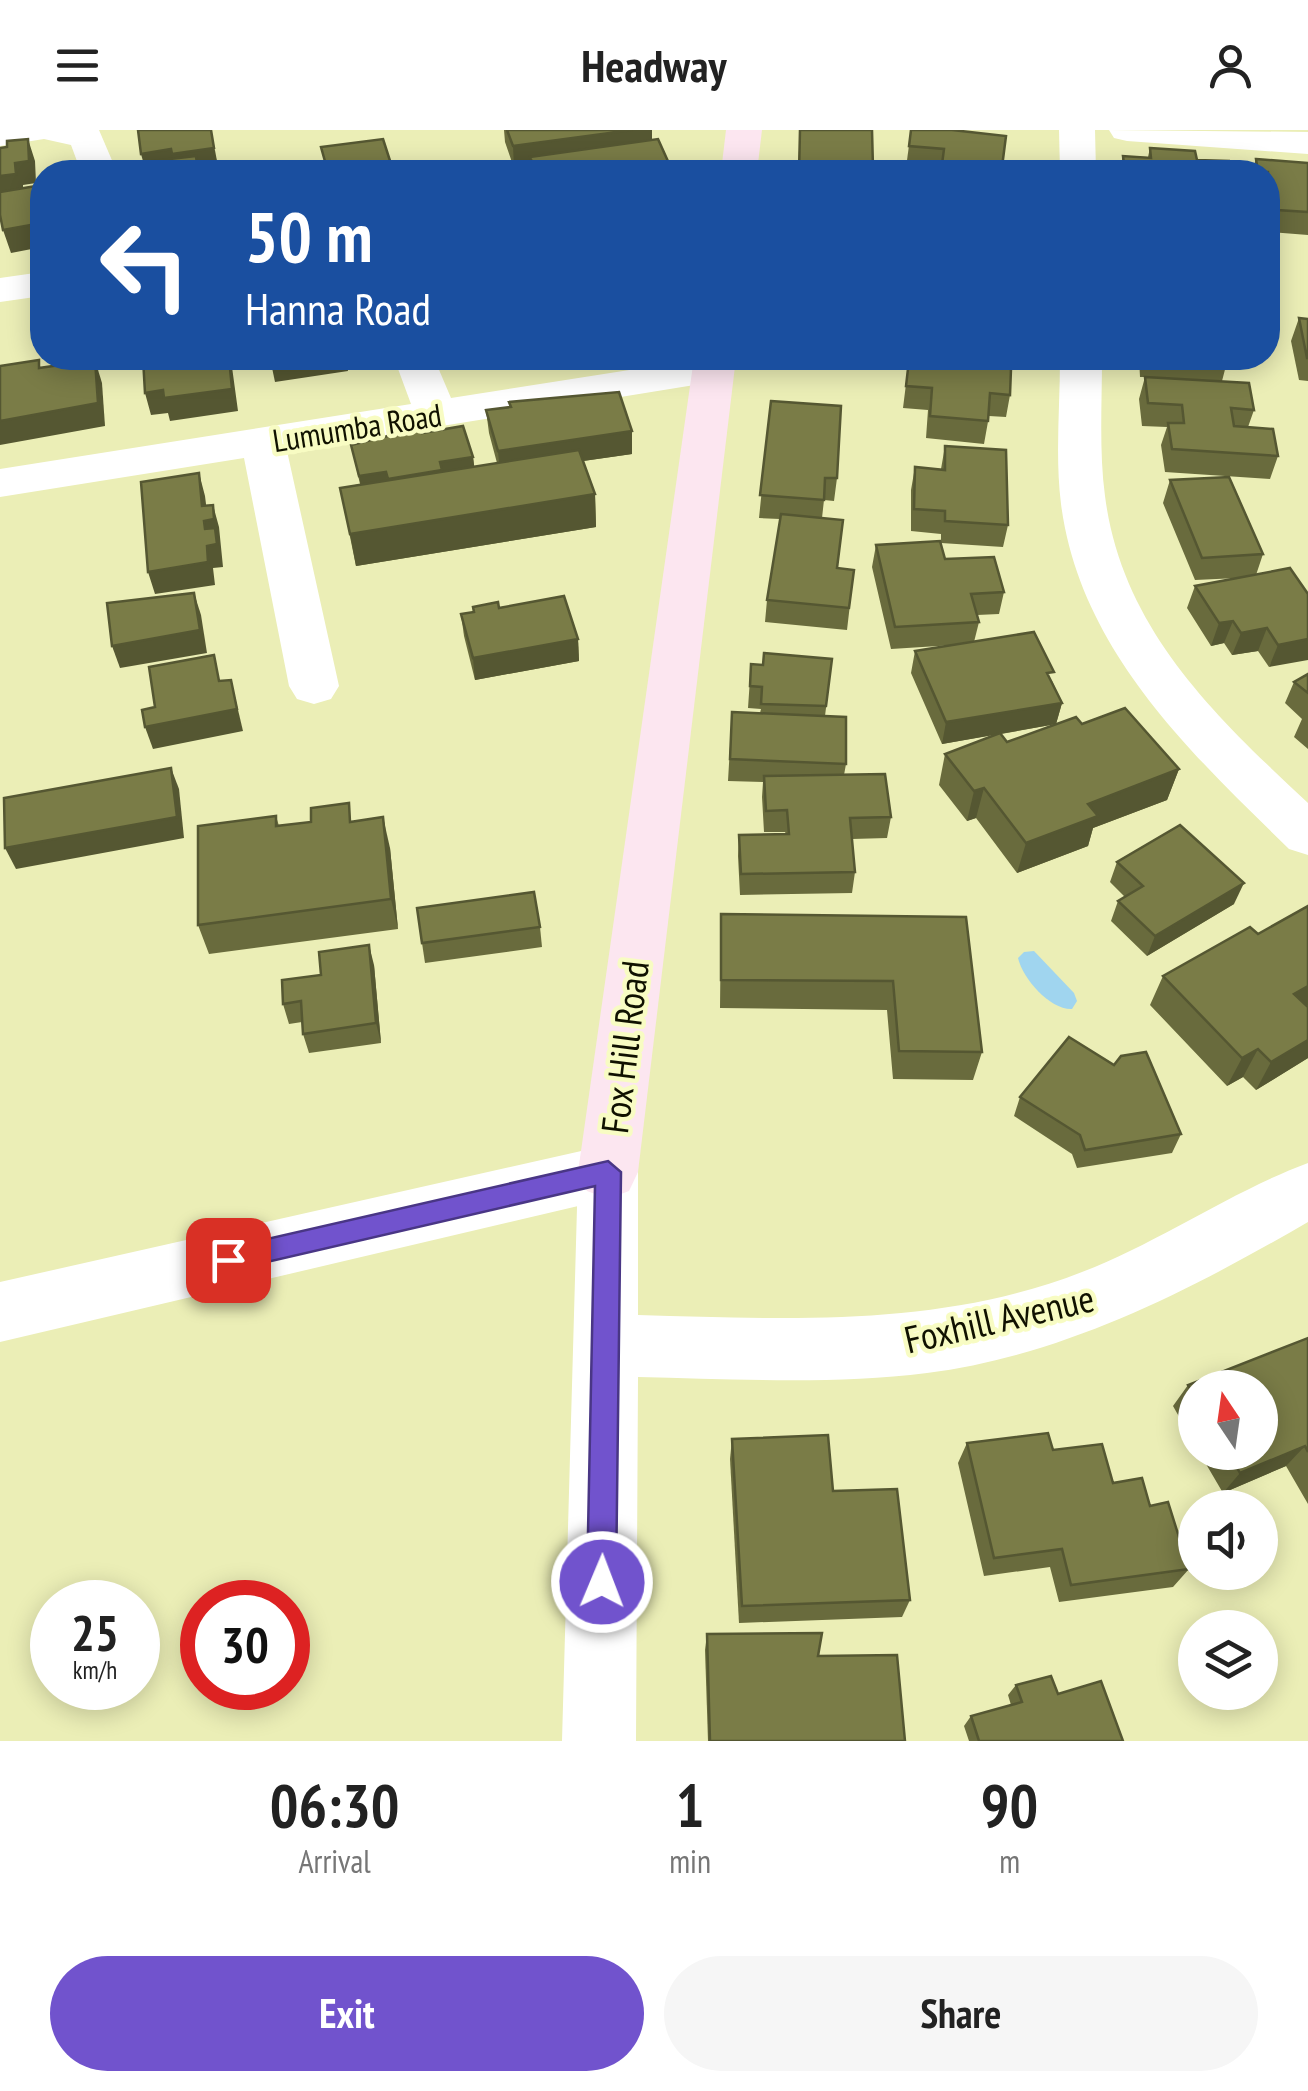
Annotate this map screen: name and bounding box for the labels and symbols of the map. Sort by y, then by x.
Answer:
street label: Lumumba Road [270,393,444,461]
street label: Fox Hill Road [589,958,659,1136]
pin [186,1218,271,1303]
street label: Foxhill Avenue [900,1272,1098,1364]
north arrow [1178,1370,1278,1470]
position arrow [550,1530,654,1634]
speed limit sign: 30 [180,1580,310,1710]

